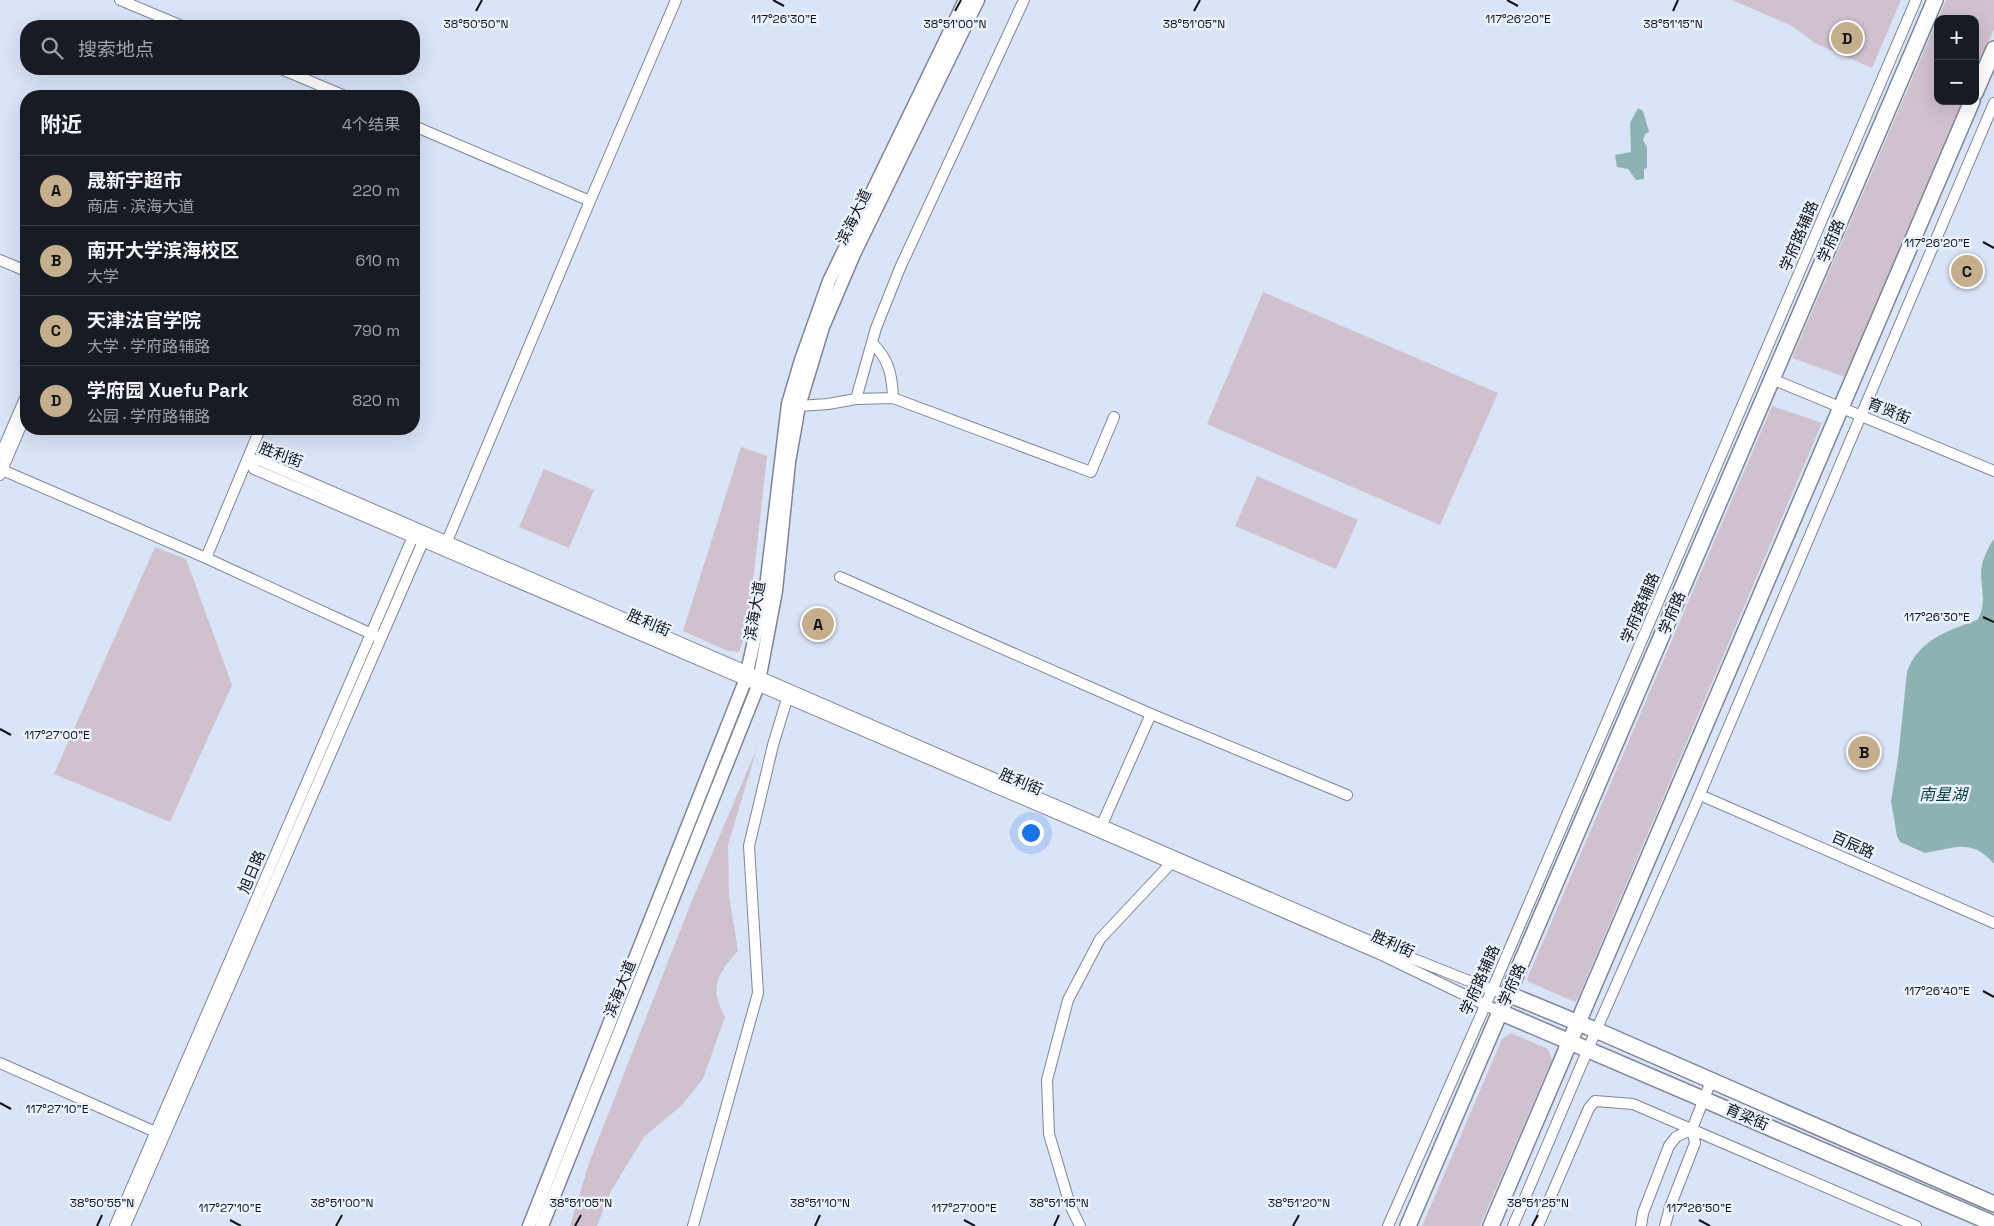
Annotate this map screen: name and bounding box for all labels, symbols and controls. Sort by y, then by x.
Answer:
text: 117°26'30"E [751,11,817,27]
text: 117°26'20"E [1485,11,1551,27]
map controls [1934,15,1979,105]
button: + [1934,15,1979,60]
text: 38°50'50"N [443,16,509,32]
text: 38°51'00"N [924,16,986,32]
text: 38°51'05"N [1163,16,1225,32]
text: 38°51'15"N [1643,16,1703,32]
pin: D [1831,19,1863,57]
search box [20,20,420,75]
icon: search [38,34,66,62]
text: 搜索地点 [78,37,154,62]
button: − [1934,60,1979,105]
text: 附近 [40,111,82,138]
text: 4个结果 [342,114,400,135]
text: 晟新宇超市 [87,168,182,193]
text: A [51,180,61,201]
text: 220 m [353,180,400,201]
street label: 滨海大道 [832,186,875,248]
text: 商店 · 滨海大道 [87,196,194,217]
street label: 学府路辅路 [1775,198,1822,274]
street label: 学府路 [1813,216,1848,265]
text: 117°26'20"E [1904,235,1970,251]
text: 南开大学滨海校区 [87,238,239,263]
text: B [51,250,61,271]
text: 610 m [355,250,400,271]
pin: C [1951,252,1983,290]
text: 大学 [87,266,119,287]
text: 天津法官学院 [87,308,201,333]
text: C [51,320,61,341]
text: 790 m [353,320,400,341]
text: 大学 · 学府路辅路 [87,336,210,357]
text: 学府园 Xuefu Park [87,378,249,403]
text: D [51,390,61,411]
text: 820 m [352,390,400,411]
street label: 育贤街 [1865,393,1914,428]
text: 公园 · 学府路辅路 [87,406,210,427]
street label: 胜利街 [257,438,306,471]
street label: 学府路辅路 [1616,570,1663,646]
street label: 滨海大道 [740,580,769,642]
street label: 学府路 [1654,588,1689,637]
street label: 胜利街 [625,605,674,640]
pin: A [802,605,834,643]
text: 117°26'30"E [1904,609,1970,625]
text: 117°27'00"E [24,727,90,743]
pin: B [1848,733,1880,771]
street label: 胜利街 [997,764,1046,799]
water label: 南星湖 [1919,784,1970,805]
your location [1018,820,1044,846]
street label: 百辰路 [1829,827,1878,862]
street label: 旭日路 [234,847,269,896]
street label: 胜利街 [1369,926,1418,961]
street label: 学府路辅路 [1456,942,1503,1018]
street label: 滨海大道 [599,957,640,1020]
street label: 学府路 [1494,960,1529,1009]
text: 117°26'40"E [1904,983,1970,999]
street label: 育梁街 [1723,1099,1772,1134]
text: 117°27'10"E [26,1101,89,1117]
text: 38°50'55"N [70,1195,134,1211]
text: 38°51'00"N [311,1195,373,1211]
text: 38°51'05"N [550,1195,612,1211]
text: 38°51'10"N [790,1195,850,1211]
text: 38°51'15"N [1029,1195,1089,1211]
text: 38°51'20"N [1268,1195,1330,1211]
text: 38°51'25"N [1507,1195,1569,1211]
text: 117°27'10"E [199,1200,262,1216]
text: 117°27'00"E [931,1200,997,1216]
text: 117°26'50"E [1666,1200,1732,1216]

